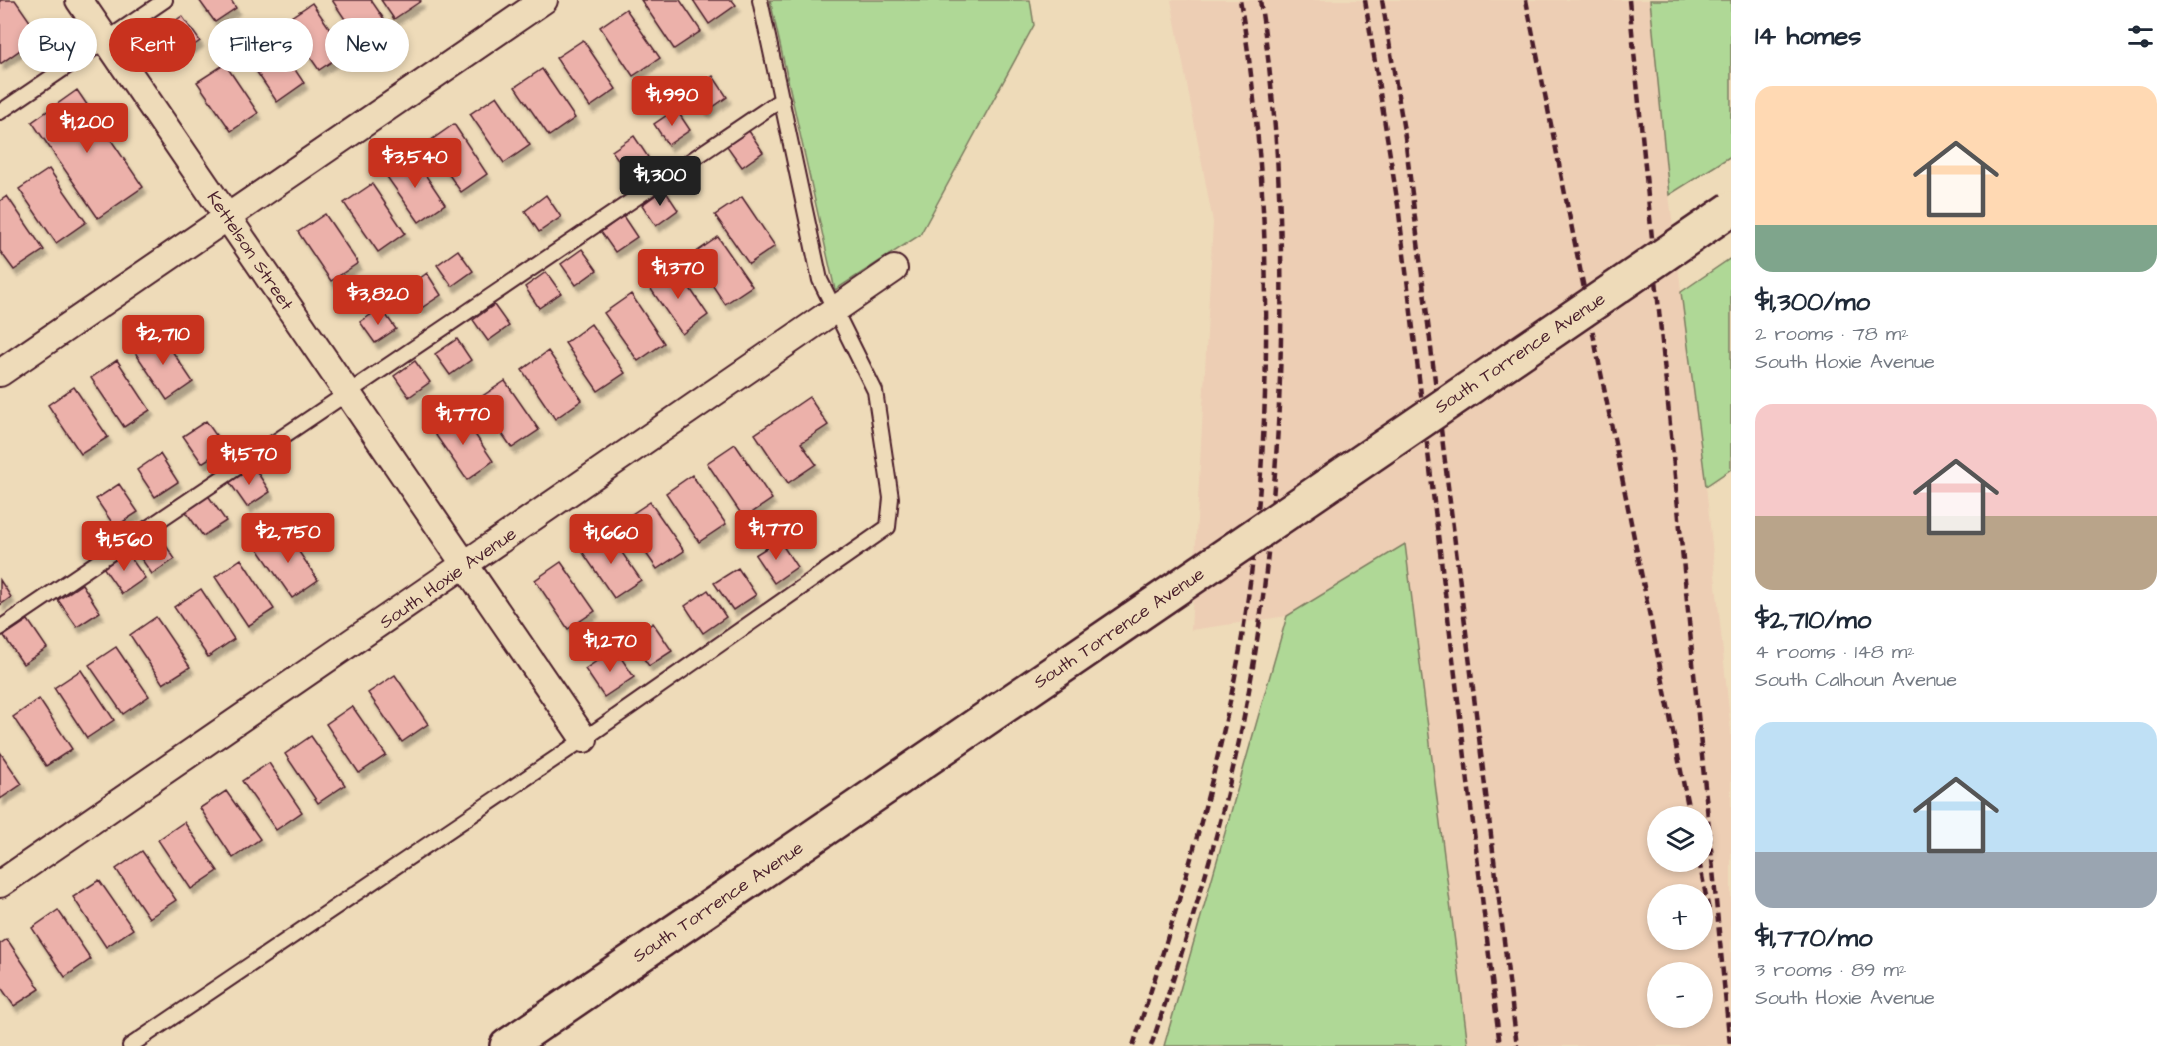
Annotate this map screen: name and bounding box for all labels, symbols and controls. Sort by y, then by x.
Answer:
chip: Buy [18,18,97,72]
chip: Rent [109,18,196,72]
chip: Filters [208,18,313,72]
chip: New [325,18,409,72]
text: 14 homes [1755,18,1861,54]
icon: filters [2124,20,2157,53]
pin: $1,990 [623,76,721,127]
text: $1,990 [646,81,698,109]
pin: $1,200 [38,103,136,154]
text: $1,200 [60,108,114,136]
icon: home [1902,125,2010,233]
pin: $3,540 [366,138,464,189]
text: $3,540 [382,143,448,171]
pin: $1,300 [611,156,709,207]
text: $1,300 [634,161,686,189]
street label: Kettelson Street [201,187,300,316]
pin: $1,370 [629,249,727,300]
text: $1,370 [652,254,704,282]
pin: $3,820 [329,275,427,326]
text: $3,820 [347,280,409,308]
text: $1,300/mo [1755,284,1870,320]
street label: South Torrence Avenue [1430,286,1611,420]
pin: $2,710 [114,315,212,366]
text: $2,710 [136,320,190,348]
text: 2 rooms · 78 m² [1755,320,1909,348]
text: South Hoxie Avenue [1755,348,1935,376]
pin: $1,770 [414,395,512,446]
text: $1,770 [436,400,490,428]
pin: $1,570 [200,435,298,486]
text: $1,570 [221,440,277,468]
icon: home [1902,443,2010,551]
pin: $1,770 [727,510,825,561]
pin: $2,750 [239,513,337,564]
pin: $1,660 [562,514,660,565]
text: $1,770 [749,515,803,543]
text: $2,750 [255,518,321,546]
text: $1,660 [584,519,638,547]
pin: $1,560 [75,521,173,572]
street label: South Hoxie Avenue [375,521,522,635]
text: $1,560 [96,526,152,554]
street label: South Torrence Avenue [1029,561,1210,695]
text: $2,710/mo [1755,602,1871,638]
pin: $1,270 [561,622,659,673]
text: $1,270 [583,627,637,655]
text: 4 rooms · 148 m² [1755,638,1915,666]
text: South Calhoun Avenue [1755,666,1957,694]
icon: home [1902,761,2010,869]
map controls [1647,806,1713,1028]
button: layers [1647,806,1713,872]
street label: South Torrence Avenue [628,835,809,969]
button: + [1647,884,1713,950]
text: $1,770/mo [1755,920,1873,956]
text: 3 rooms · 89 m² [1755,956,1907,984]
button: − [1647,962,1713,1028]
text: South Hoxie Avenue [1755,984,1935,1012]

